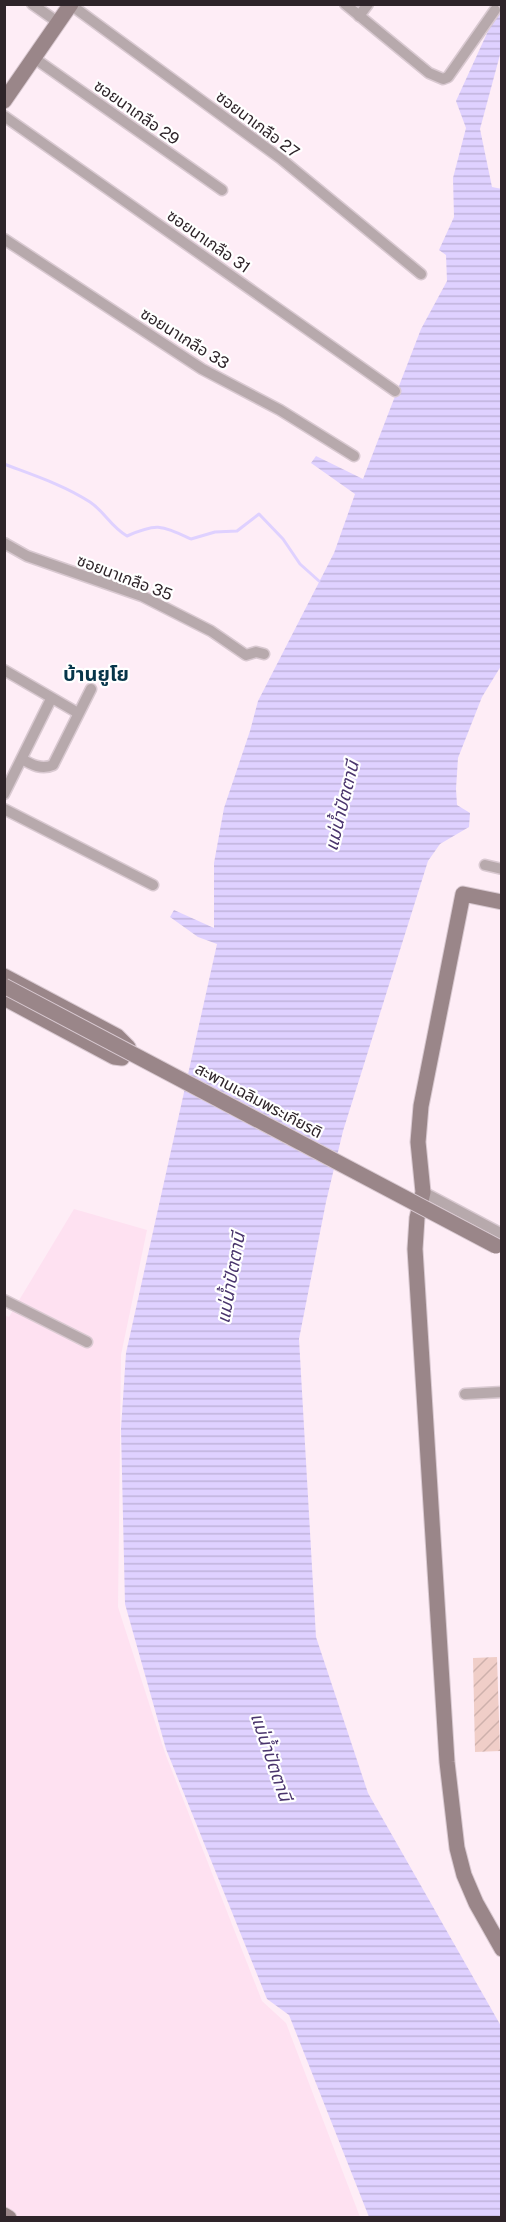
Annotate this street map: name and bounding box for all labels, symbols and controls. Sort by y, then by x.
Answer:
street label: ซอยนาเกลือ 29 [90,76,183,149]
street label: ซอยนาเกลือ 27 [212,87,303,162]
street label: ซอยนาเกลือ 31 [164,206,254,277]
street label: ซอยนาเกลือ 33 [137,304,232,373]
street label: ซอยนาเกลือ 35 [74,551,175,604]
district label: บ้านยูโย [63,662,129,686]
water label: แม่น้ำปัตตานี [318,756,363,853]
street label: สะพานเฉลิมพระเกียรติ [192,1059,326,1142]
water label: แม่น้ำปัตตานี [210,1229,249,1325]
water label: แม่น้ำปัตตานี [247,1709,299,1806]

